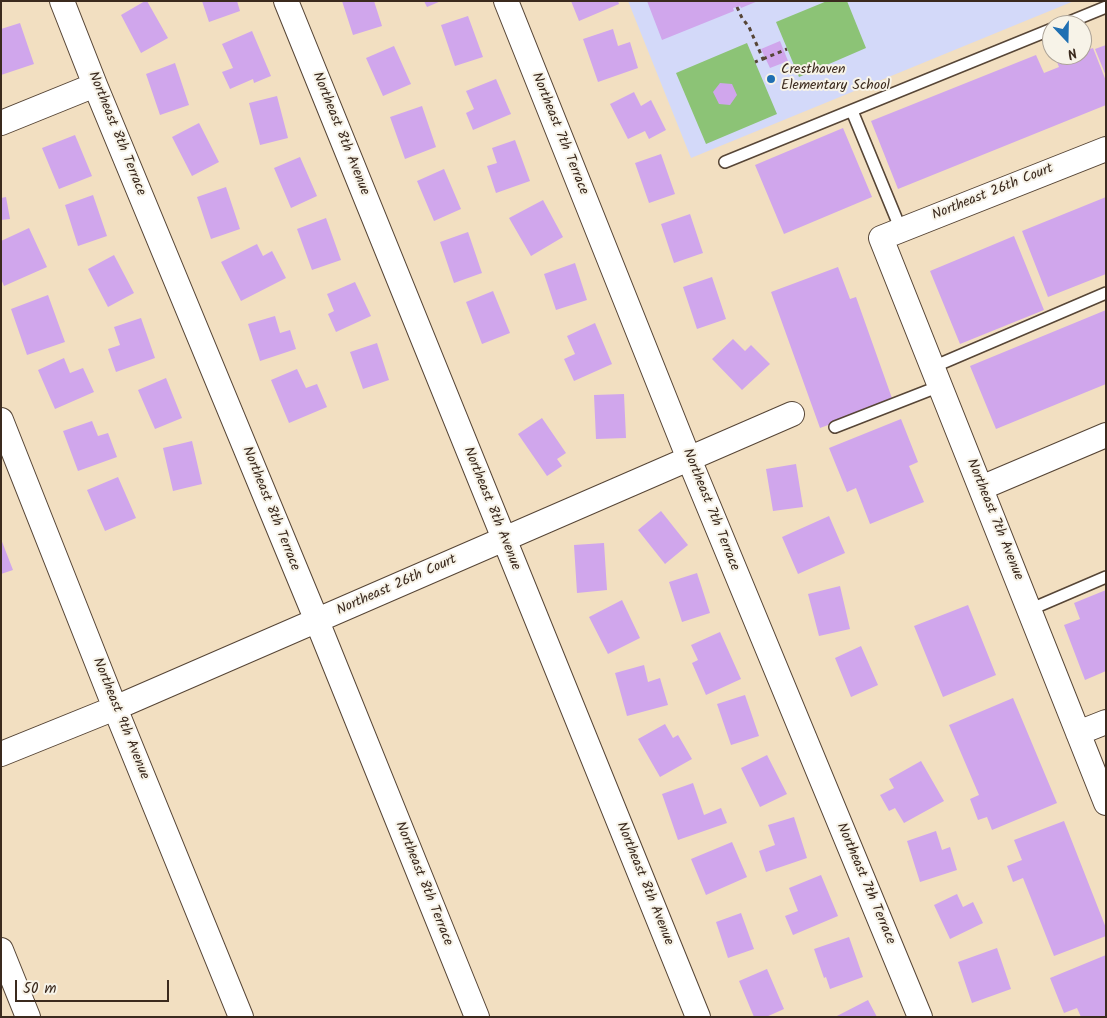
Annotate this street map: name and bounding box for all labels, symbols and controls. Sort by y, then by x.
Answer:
north arrow [1042,15,1092,65]
text: N [1064,41,1080,65]
place label: Cresthaven Elementary School [781,63,890,95]
street label: Northeast 8th Terrace [83,69,149,199]
street label: Northeast 8th Avenue [308,70,372,198]
street label: Northeast 7th Terrace [527,70,591,198]
marker: Cresthaven Elementary School [765,73,777,85]
street label: Northeast 26th Court [930,161,1056,225]
street label: Northeast 8th Terrace [237,444,303,574]
street label: Northeast 8th Avenue [459,445,523,573]
street label: Northeast 7th Terrace [678,446,742,574]
street label: Northeast 7th Avenue [962,457,1026,583]
street label: Northeast 26th Court [335,552,459,620]
street label: Northeast 9th Avenue [88,656,152,782]
street label: Northeast 8th Terrace [390,819,456,949]
street label: Northeast 8th Avenue [612,820,676,948]
street label: Northeast 7th Terrace [832,821,898,947]
scale bar [18,970,171,1002]
text: 50 m [23,977,57,1001]

